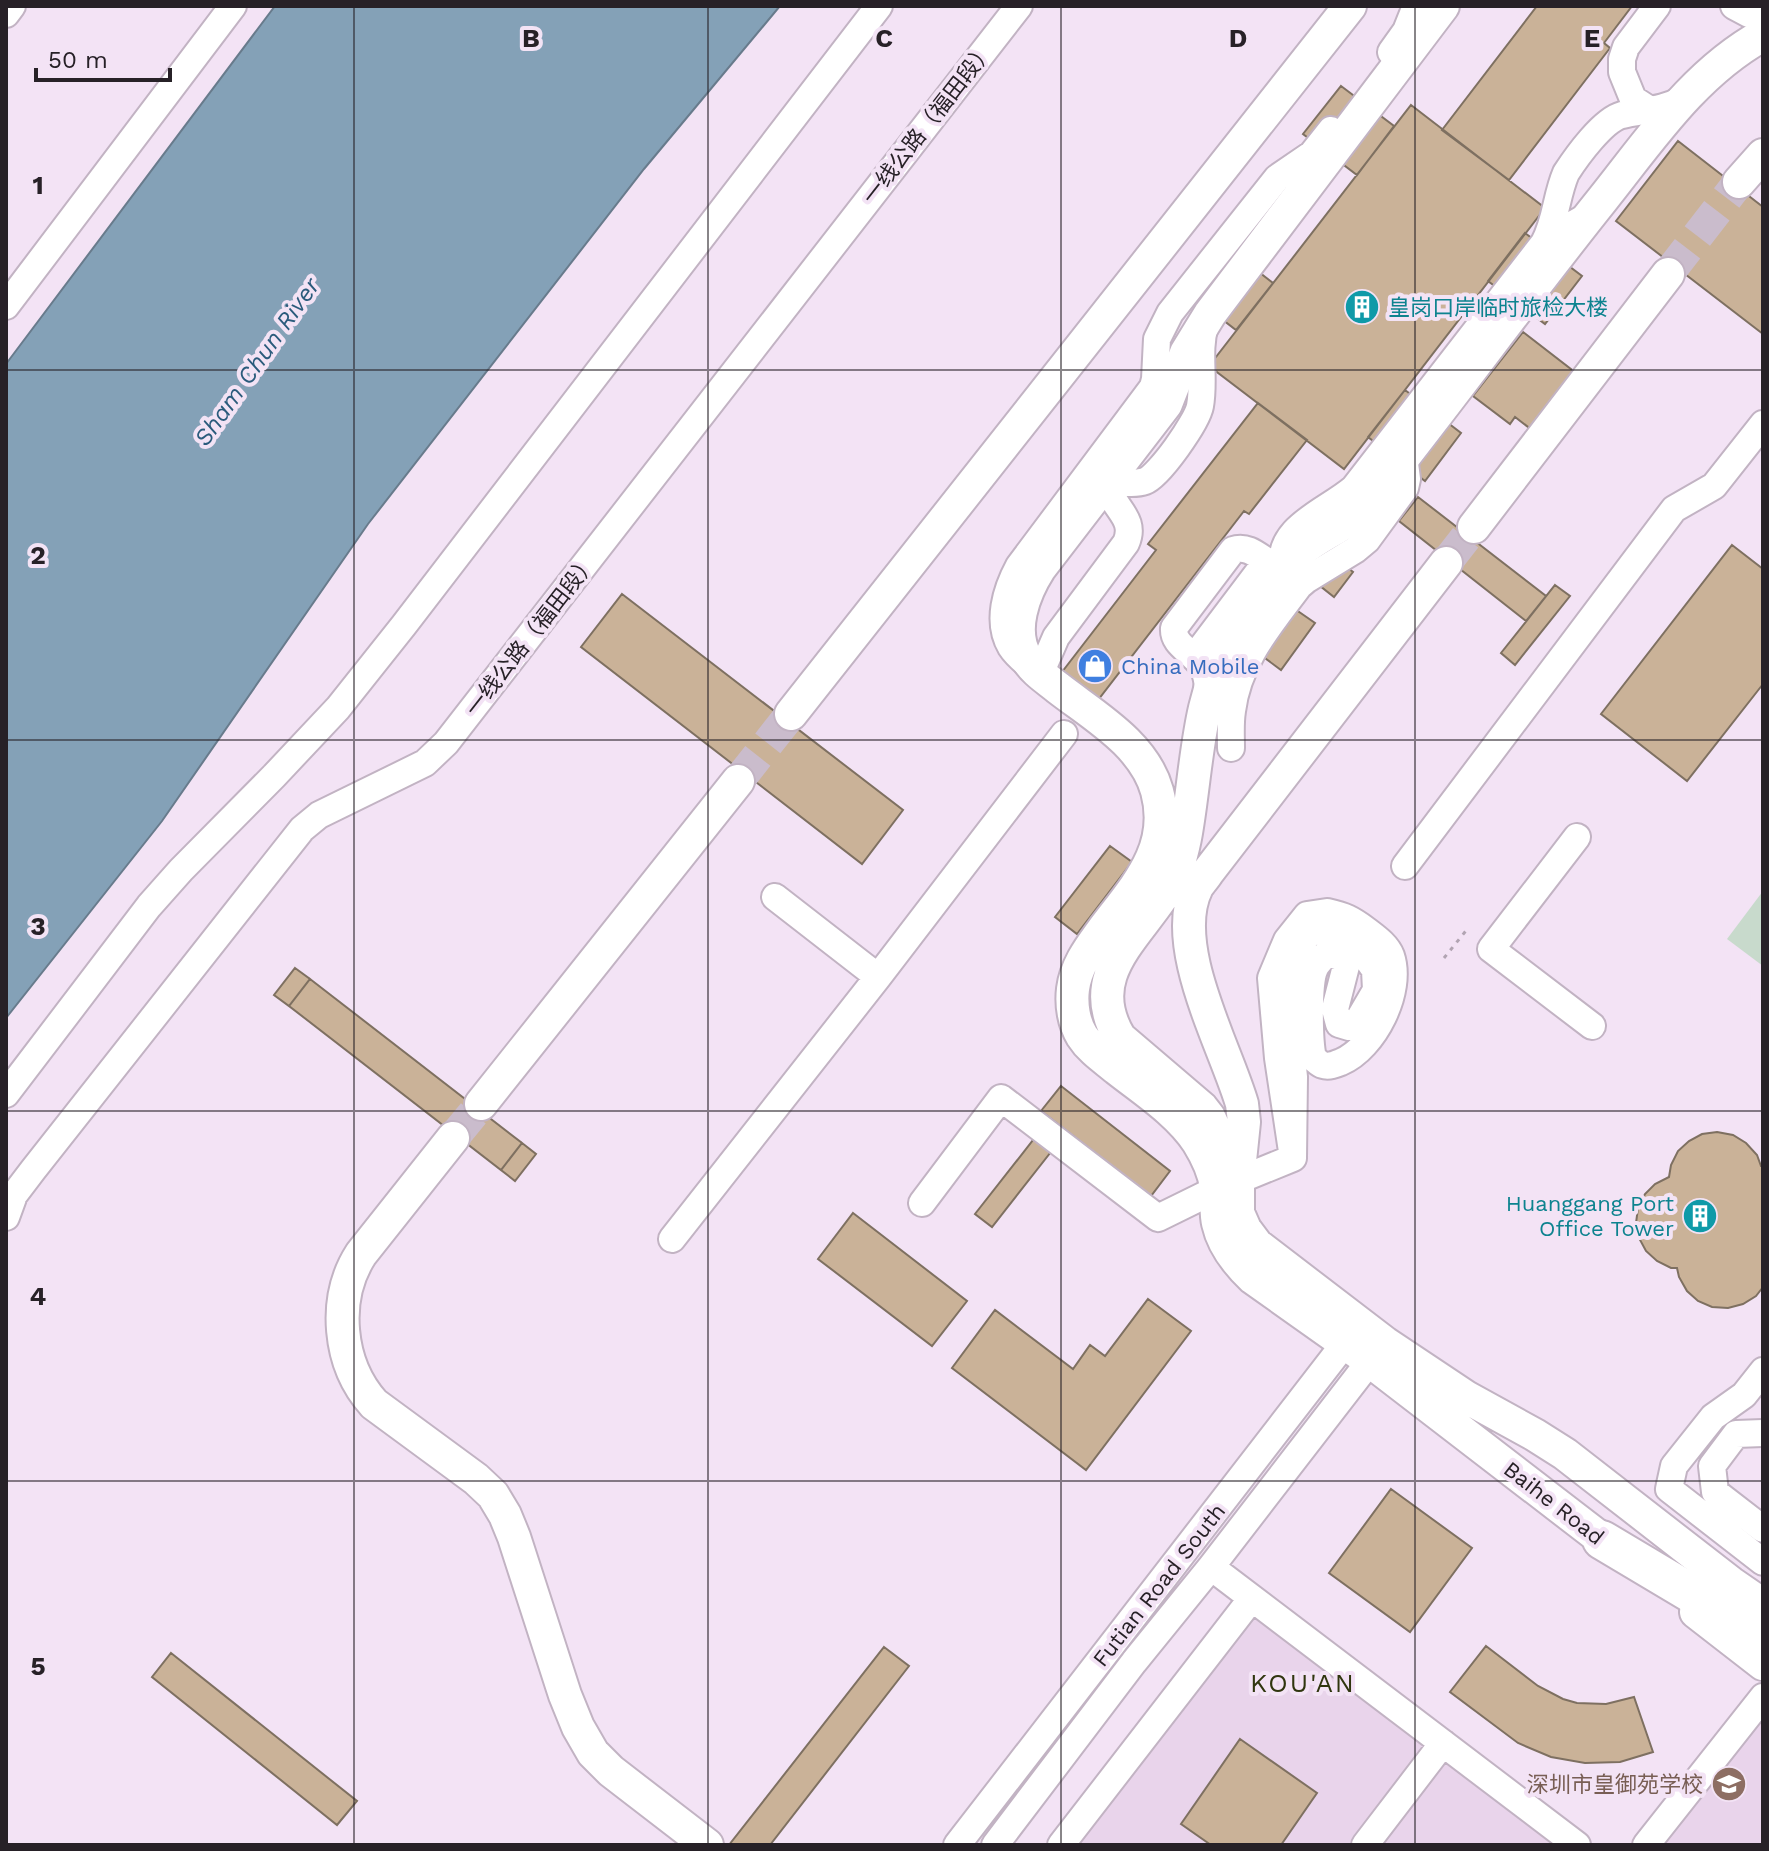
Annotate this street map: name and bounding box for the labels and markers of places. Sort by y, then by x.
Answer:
building icon: 皇岗口岸临时旅检大楼 [1343,288,1381,326]
place label: 皇岗口岸临时旅检大楼 [1388,295,1608,320]
shop icon: China Mobile [1076,647,1114,685]
place label: China Mobile [1121,654,1260,679]
place label: Huanggang Port Office Tower [1506,1191,1674,1241]
building icon: Huanggang Port Office Tower [1681,1197,1719,1235]
school or university icon: 深圳市皇御苑学校 [1710,1765,1748,1803]
place label: 深圳市皇御苑学校 [1527,1772,1703,1797]

